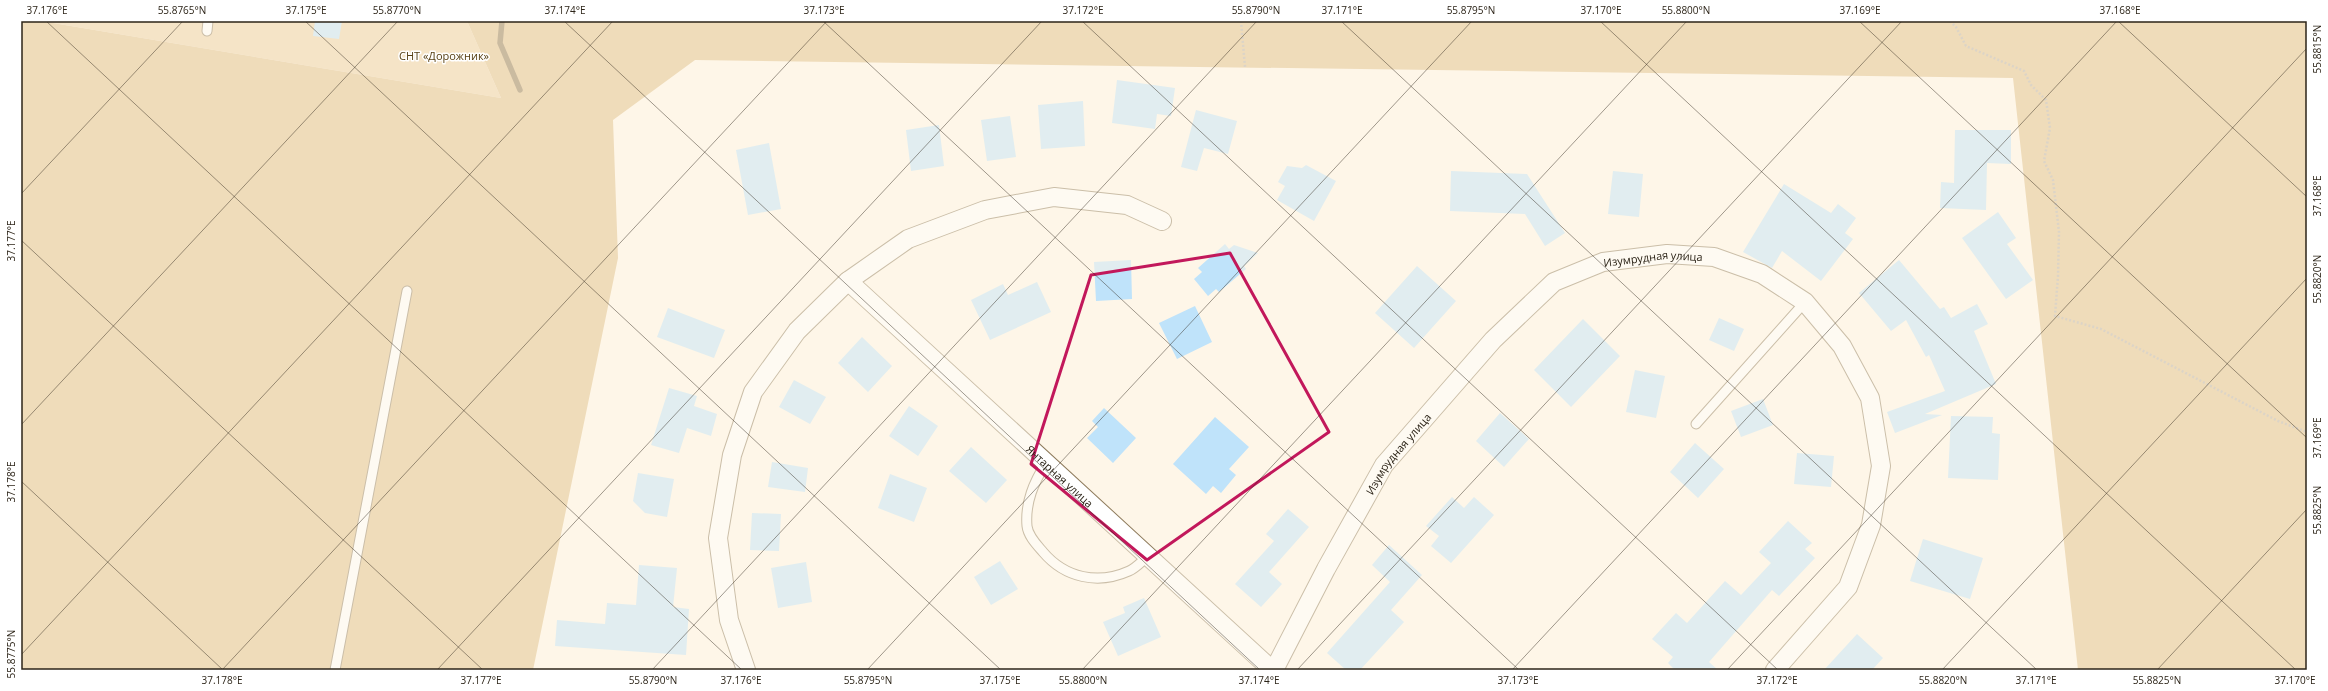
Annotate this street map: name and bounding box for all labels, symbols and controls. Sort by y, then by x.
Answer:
text: 37.176°E [26,3,68,17]
text: 55.8765°N [158,3,206,17]
text: 37.175°E [285,3,327,17]
text: 55.8770°N [373,3,421,17]
text: 37.174°E [544,3,586,17]
text: 37.173°E [803,3,845,17]
text: 37.172°E [1062,3,1104,17]
text: 55.8790°N [1232,3,1280,17]
text: 37.171°E [1321,3,1363,17]
text: 55.8795°N [1447,3,1495,17]
text: 37.170°E [1580,3,1622,17]
text: 55.8800°N [1662,3,1710,17]
text: 37.169°E [1839,3,1881,17]
text: 37.168°E [2099,3,2141,17]
text: 55.8815°N [2310,25,2324,73]
park label: СНТ «Дорожник» [399,48,490,63]
text: 37.168°E [2310,175,2324,217]
text: 37.177°E [4,220,18,262]
street label: Изумрудная улица [1603,246,1703,269]
text: 55.8820°N [2310,255,2324,303]
street label: Изумрудная улица [1362,409,1434,497]
text: 37.169°E [2310,417,2324,459]
street label: Янтарная улица [1024,441,1097,510]
text: 37.178°E [4,461,18,503]
text: 55.8825°N [2310,486,2324,534]
text: 55.8775°N [4,630,18,678]
text: 37.178°E [201,673,243,687]
text: 37.177°E [460,673,502,687]
text: 55.8790°N [629,673,677,687]
text: 37.176°E [720,673,762,687]
text: 55.8795°N [844,673,892,687]
text: 37.175°E [979,673,1021,687]
text: 55.8800°N [1059,673,1107,687]
text: 37.174°E [1238,673,1280,687]
text: 37.173°E [1497,673,1539,687]
text: 37.172°E [1756,673,1798,687]
text: 55.8820°N [1919,673,1967,687]
text: 37.171°E [2015,673,2057,687]
text: 55.8825°N [2133,673,2181,687]
text: 37.170°E [2274,673,2316,687]

